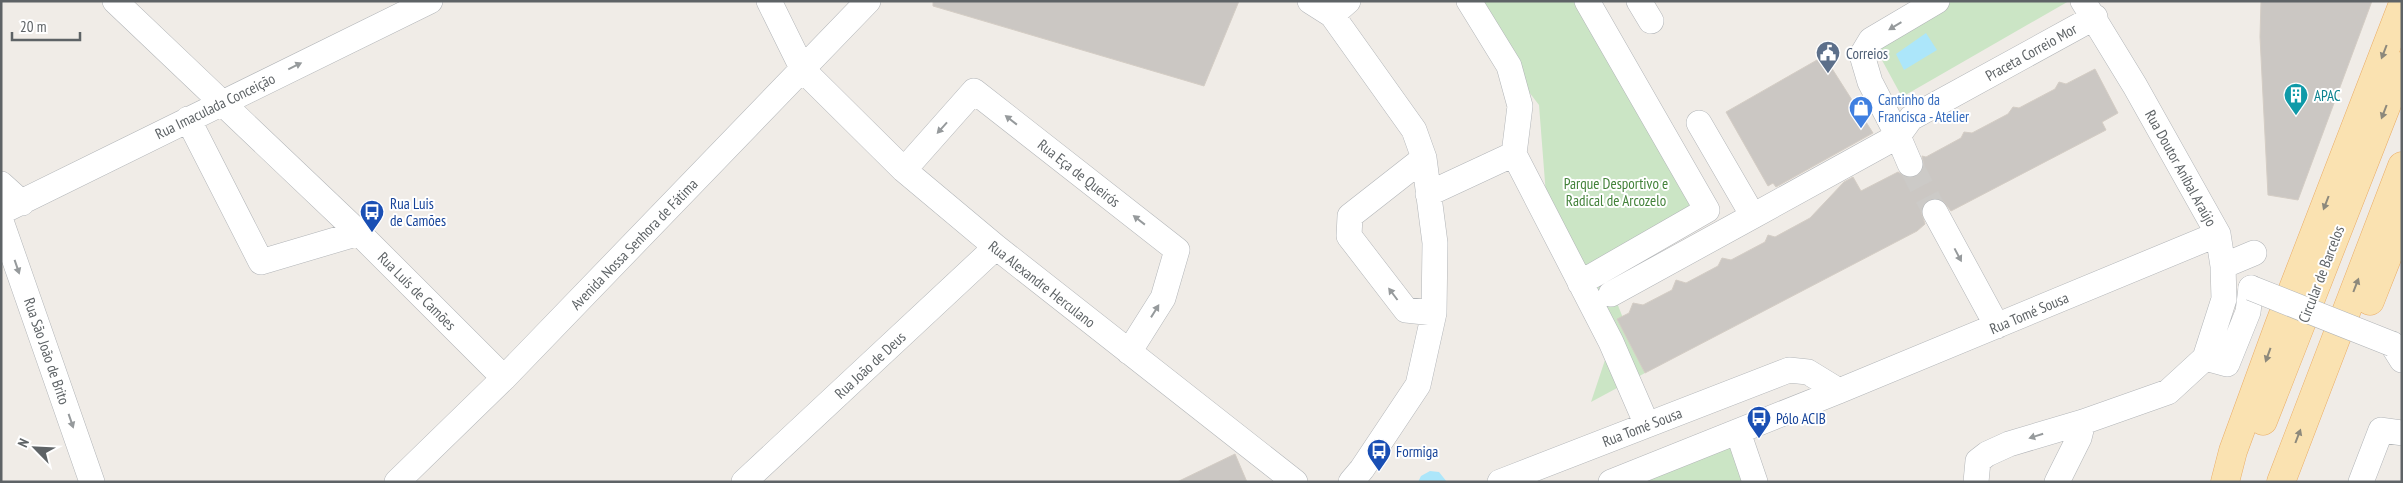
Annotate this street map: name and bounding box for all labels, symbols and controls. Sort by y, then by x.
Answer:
scale bar [12,10,80,42]
text: 20 m [20,17,46,36]
street label: Praceta Correio Mor [1982,19,2081,85]
one-way arrow [1888,22,1901,31]
public building icon: Correios [1815,40,1841,74]
place label: Correios [1846,44,1888,63]
one-way arrow [2380,45,2388,60]
one-way arrow [288,62,303,71]
street label: Rua Imaculada Conceição [152,69,278,143]
building icon: APAC [2283,82,2309,116]
place label: APAC [2314,86,2341,105]
place label: Cantinho da Francisca - Atelier [1878,90,1970,126]
shop icon: Cantinho da Francisca - Atelier [1848,95,1874,129]
one-way arrow [2380,105,2388,120]
street label: Rua Doutor Aníbal Araújo [2141,106,2221,230]
one-way arrow [1004,115,1018,125]
one-way arrow [936,121,948,133]
street label: Rua Eça de Queirós [1034,135,1124,211]
park label: Parque Desportivo e Radical de Arcozelo [1564,174,1668,210]
street label: Avenida Nossa Senhora de Fátima [566,175,702,313]
place label: Rua Luis de Camões [390,194,446,230]
one-way arrow [2321,196,2329,211]
bus stop icon: Rua Luis de Camões [359,199,385,233]
one-way arrow [1132,215,1146,225]
street label: Circular de Barcelos [2294,223,2348,325]
street label: Rua Alexandre Herculano [985,236,1099,332]
one-way arrow [1954,247,1962,262]
street label: Rua Luís de Camões [374,248,460,334]
one-way arrow [13,260,21,275]
one-way arrow [2353,277,2360,292]
one-way arrow [1388,288,1399,301]
street label: Rua Tomé Sousa [1987,288,2071,338]
street label: Rua São João de Brito [20,295,74,407]
one-way arrow [1150,304,1159,317]
street label: Rua João de Deus [831,327,909,403]
one-way arrow [2264,348,2272,363]
street label: Rua Tomé Sousa [1599,403,1685,451]
bus stop icon: Pólo ACIB [1746,405,1772,439]
place label: Pólo ACIB [1776,409,1826,428]
one-way arrow [68,413,75,428]
north arrow [10,423,60,473]
one-way arrow [2294,428,2302,443]
one-way arrow [2028,433,2043,440]
text: N [13,436,33,450]
bus stop icon: Formiga [1366,438,1392,472]
place label: Formiga [1396,442,1438,461]

